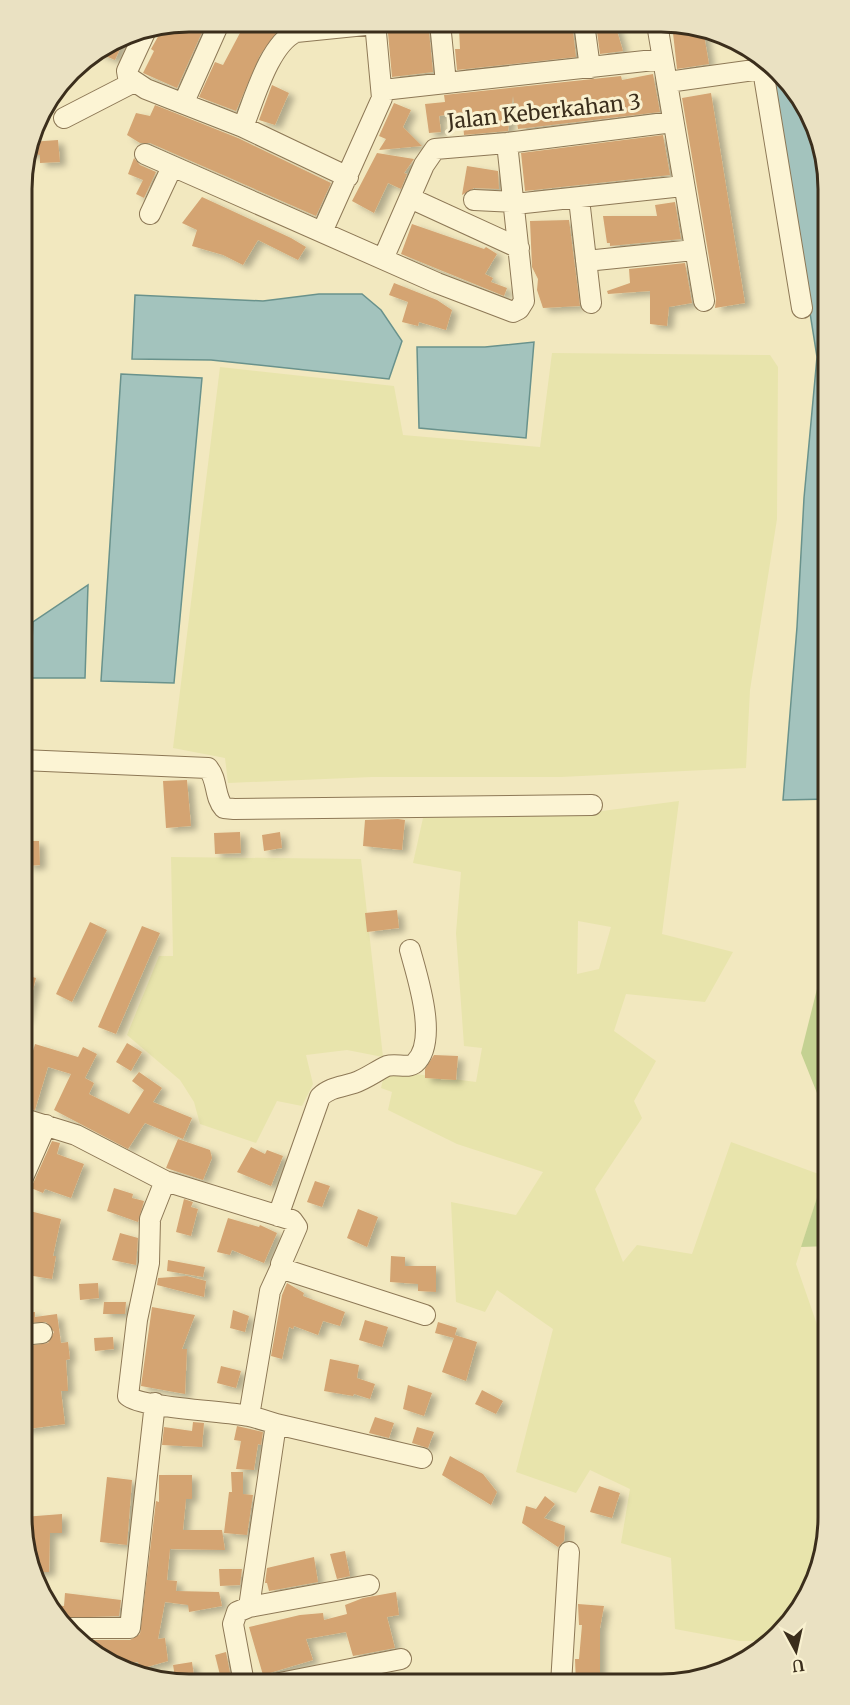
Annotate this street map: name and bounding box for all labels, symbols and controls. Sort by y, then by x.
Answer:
street label: Jalan Keberkahan 3 [445,88,642,135]
north arrow [766,1621,826,1681]
text: U [791,1655,805,1677]

